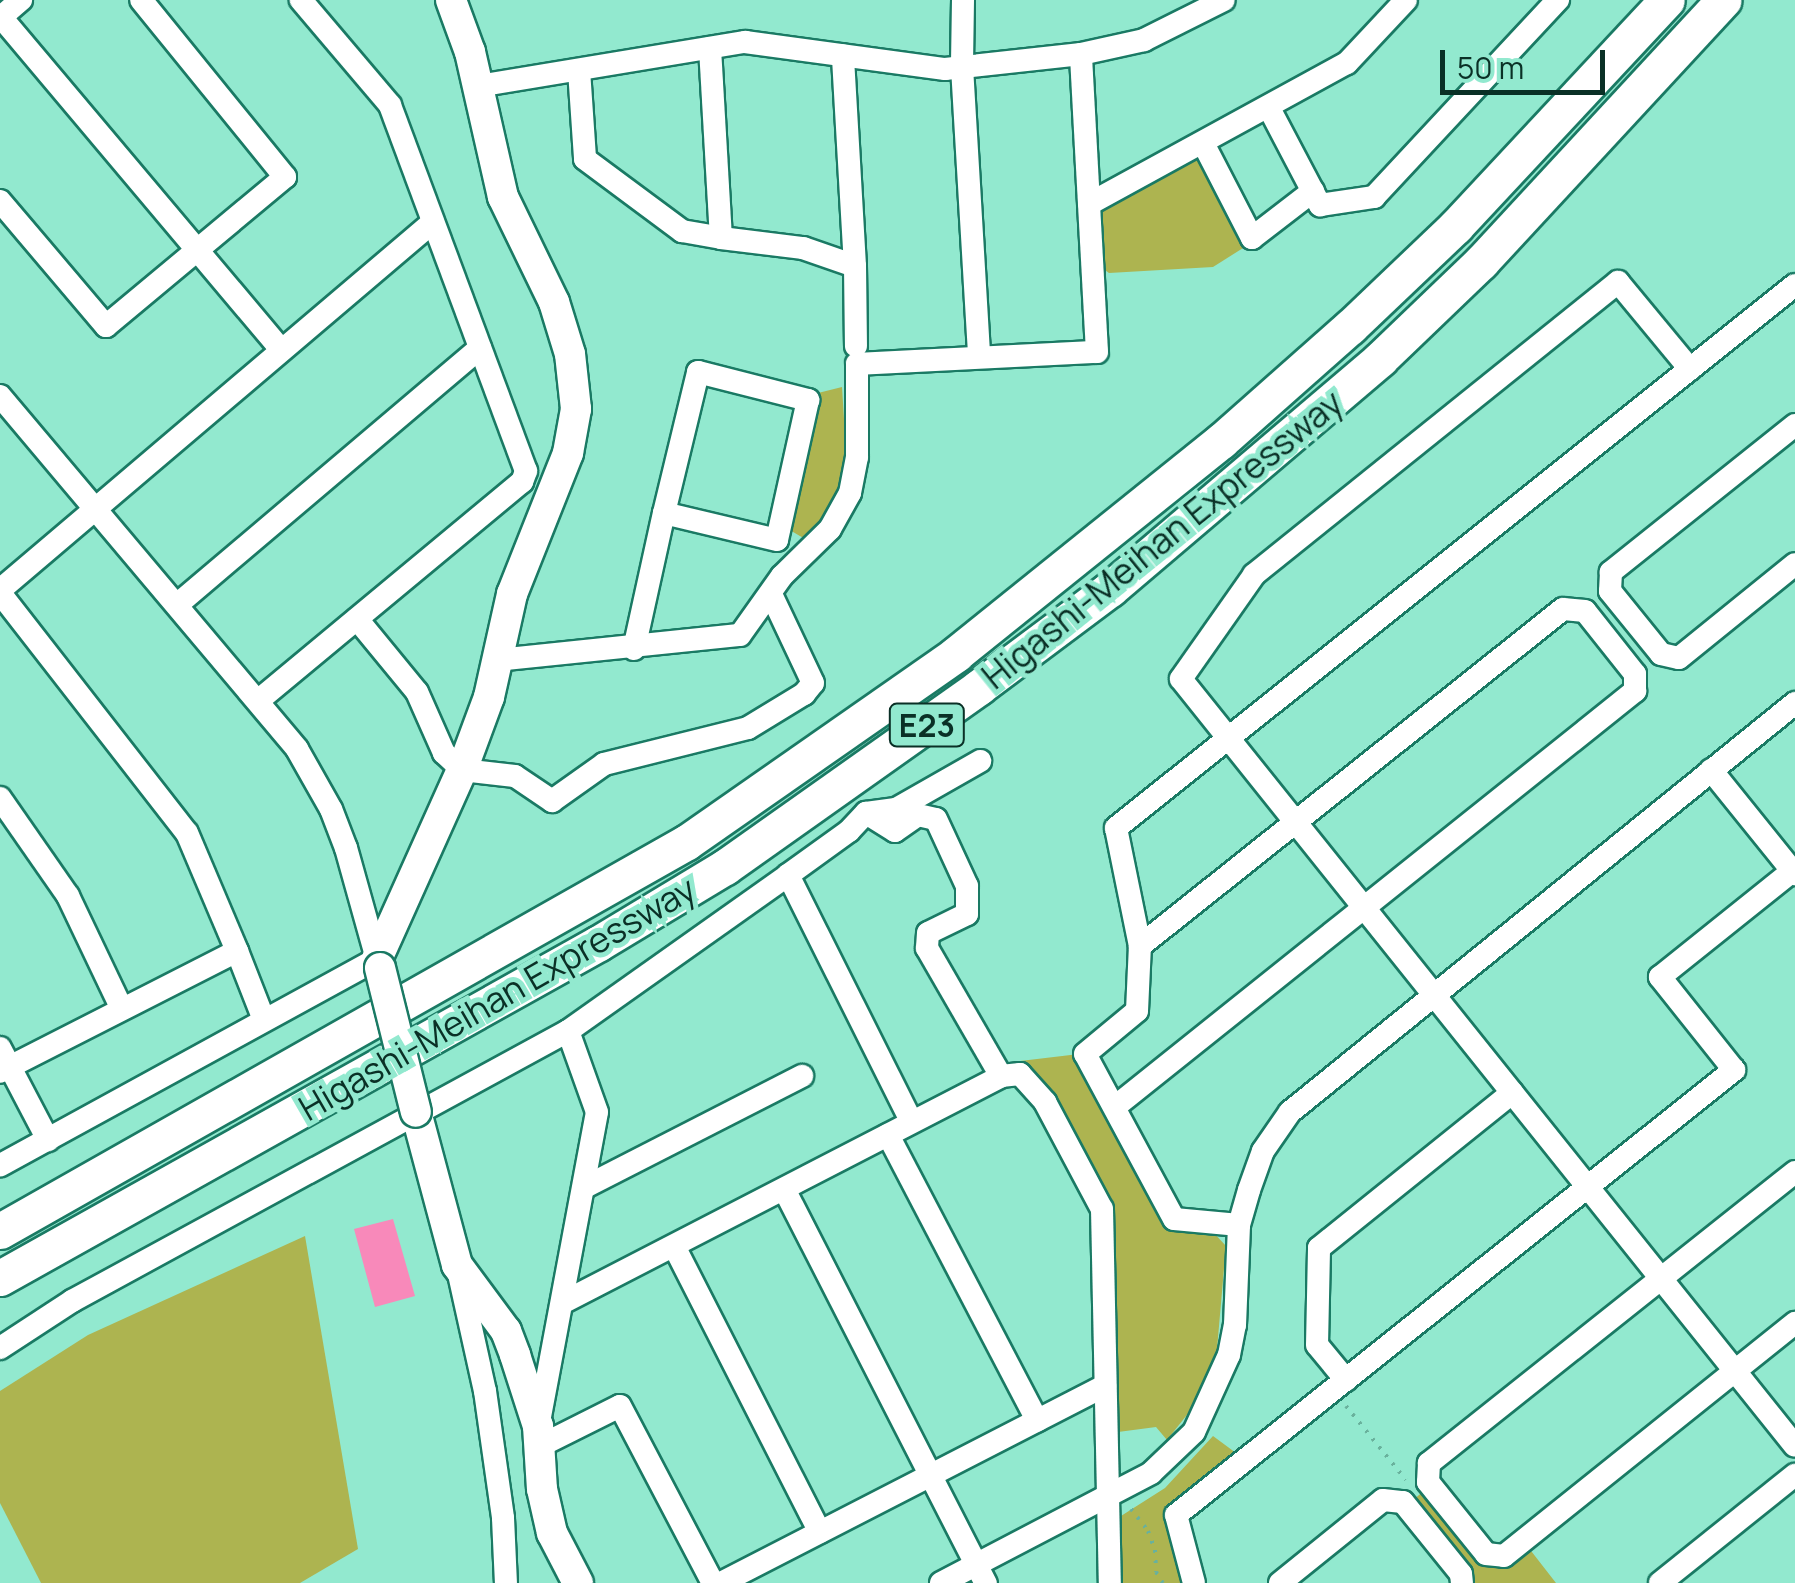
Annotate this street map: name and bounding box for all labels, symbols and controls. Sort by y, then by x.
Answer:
scale bar [1445,30,1610,92]
text: 50 m [1457,47,1524,88]
street label: Higashi-Meihan Expressway [974,381,1350,697]
road number: E23 [887,698,967,752]
street label: Higashi-Meihan Expressway [291,867,703,1129]

